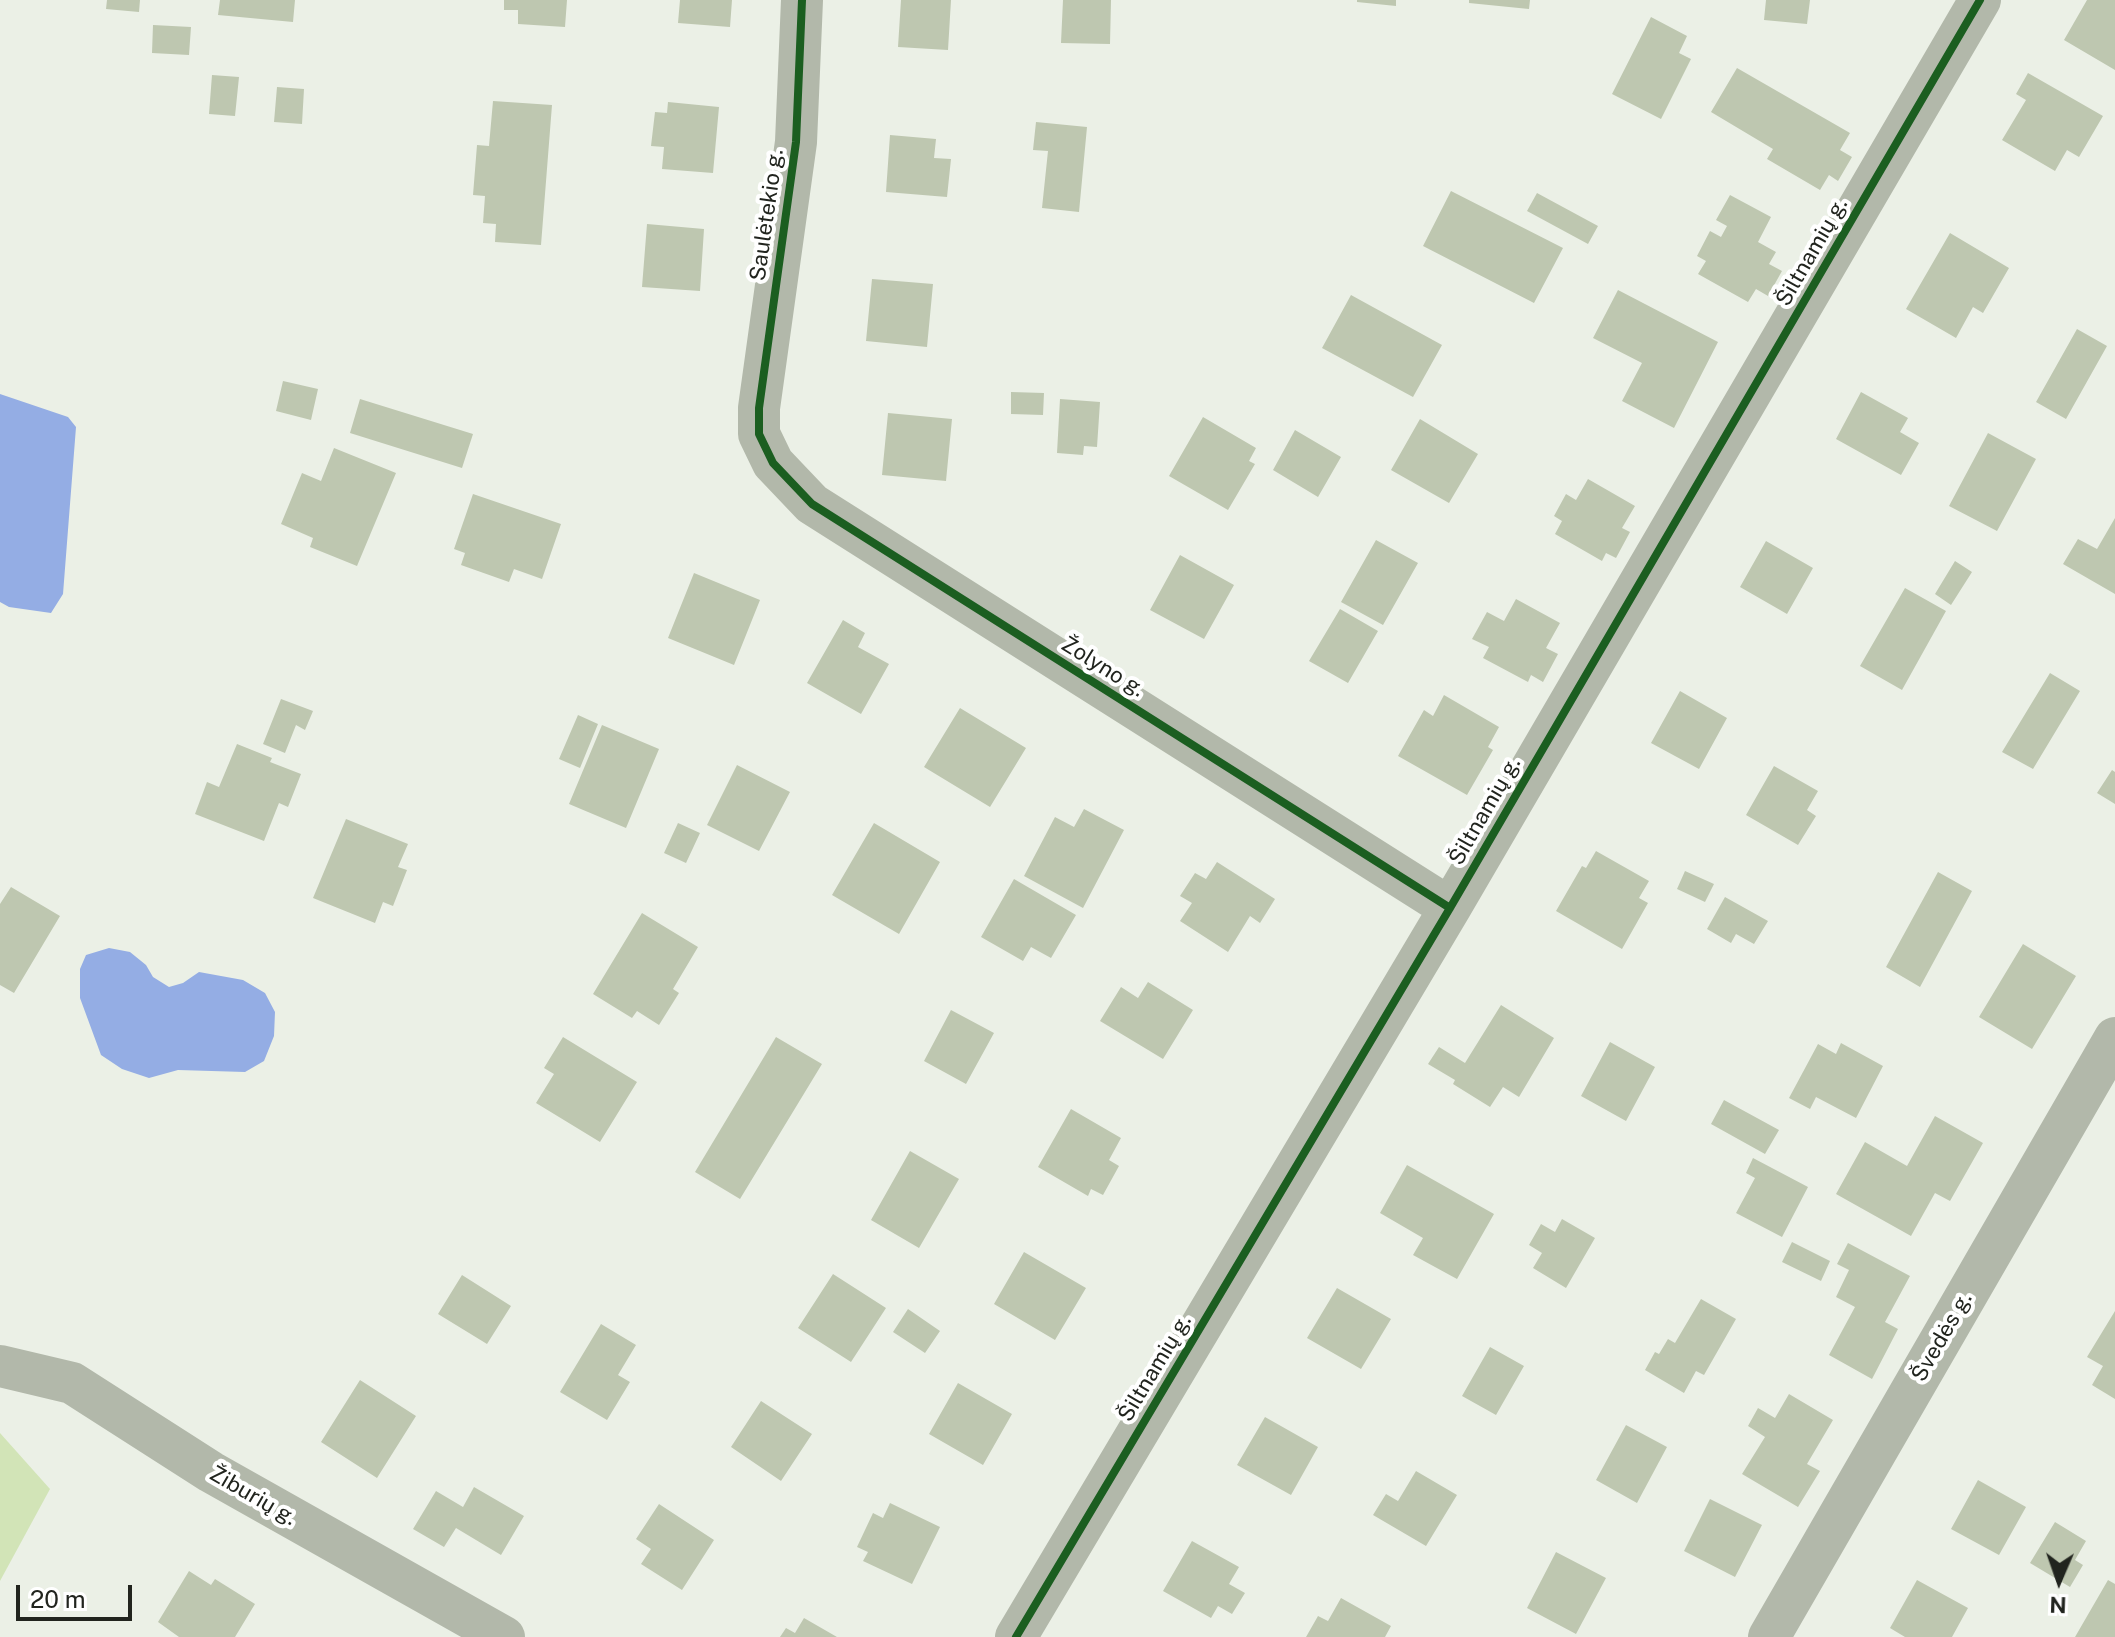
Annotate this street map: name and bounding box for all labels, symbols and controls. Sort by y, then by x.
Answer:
street label: Saulėtekio g. [745,147,789,283]
street label: Šiltnamių g. [1770,193,1854,311]
street label: Žolyno g. [1056,631,1150,703]
street label: Šiltnamių g. [1443,752,1527,870]
street label: Švedės g. [1906,1288,1978,1386]
street label: Šiltnamių g. [1113,1309,1197,1427]
street label: Žiburių g. [205,1461,301,1531]
north arrow [2019,1541,2099,1621]
scale bar [20,1569,136,1619]
text: 20 m [30,1585,86,1613]
text: N [2049,1592,2067,1618]

